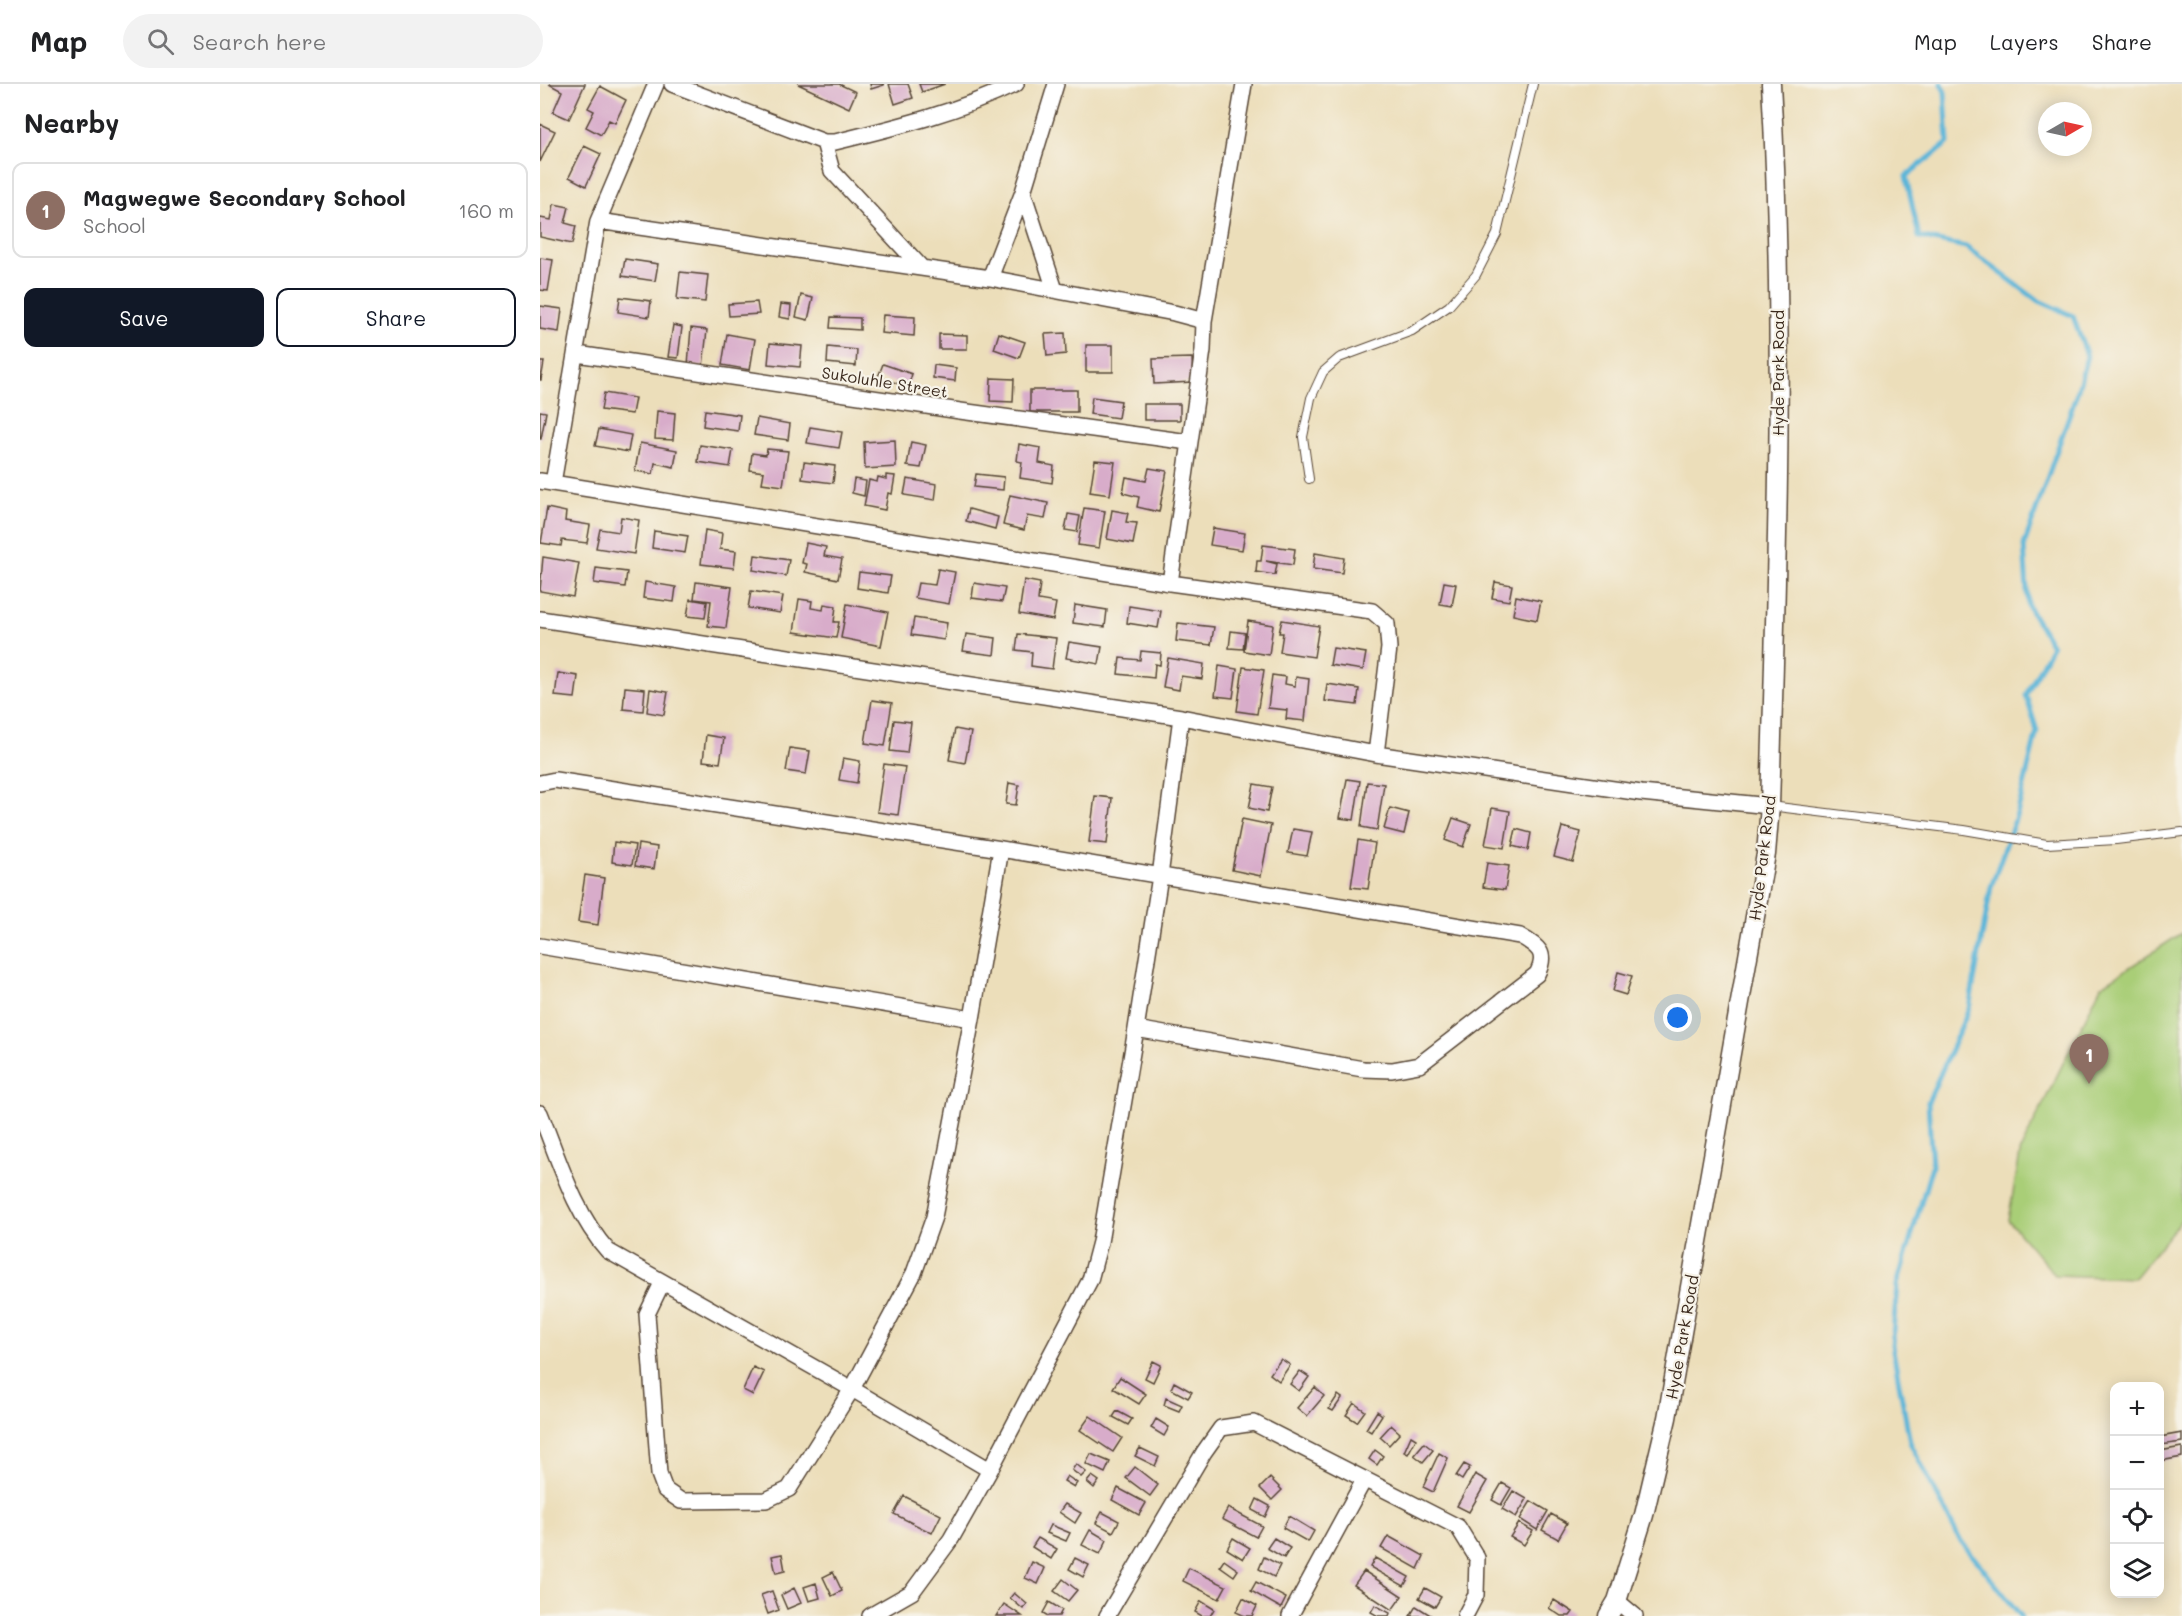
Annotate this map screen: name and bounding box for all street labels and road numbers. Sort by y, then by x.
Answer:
street label: Hyde Park Road [1767,310,1788,436]
street label: Sukoluhle Street [820,361,950,402]
street label: Hyde Park Road [1743,794,1780,922]
street label: Hyde Park Road [1660,1273,1703,1401]

